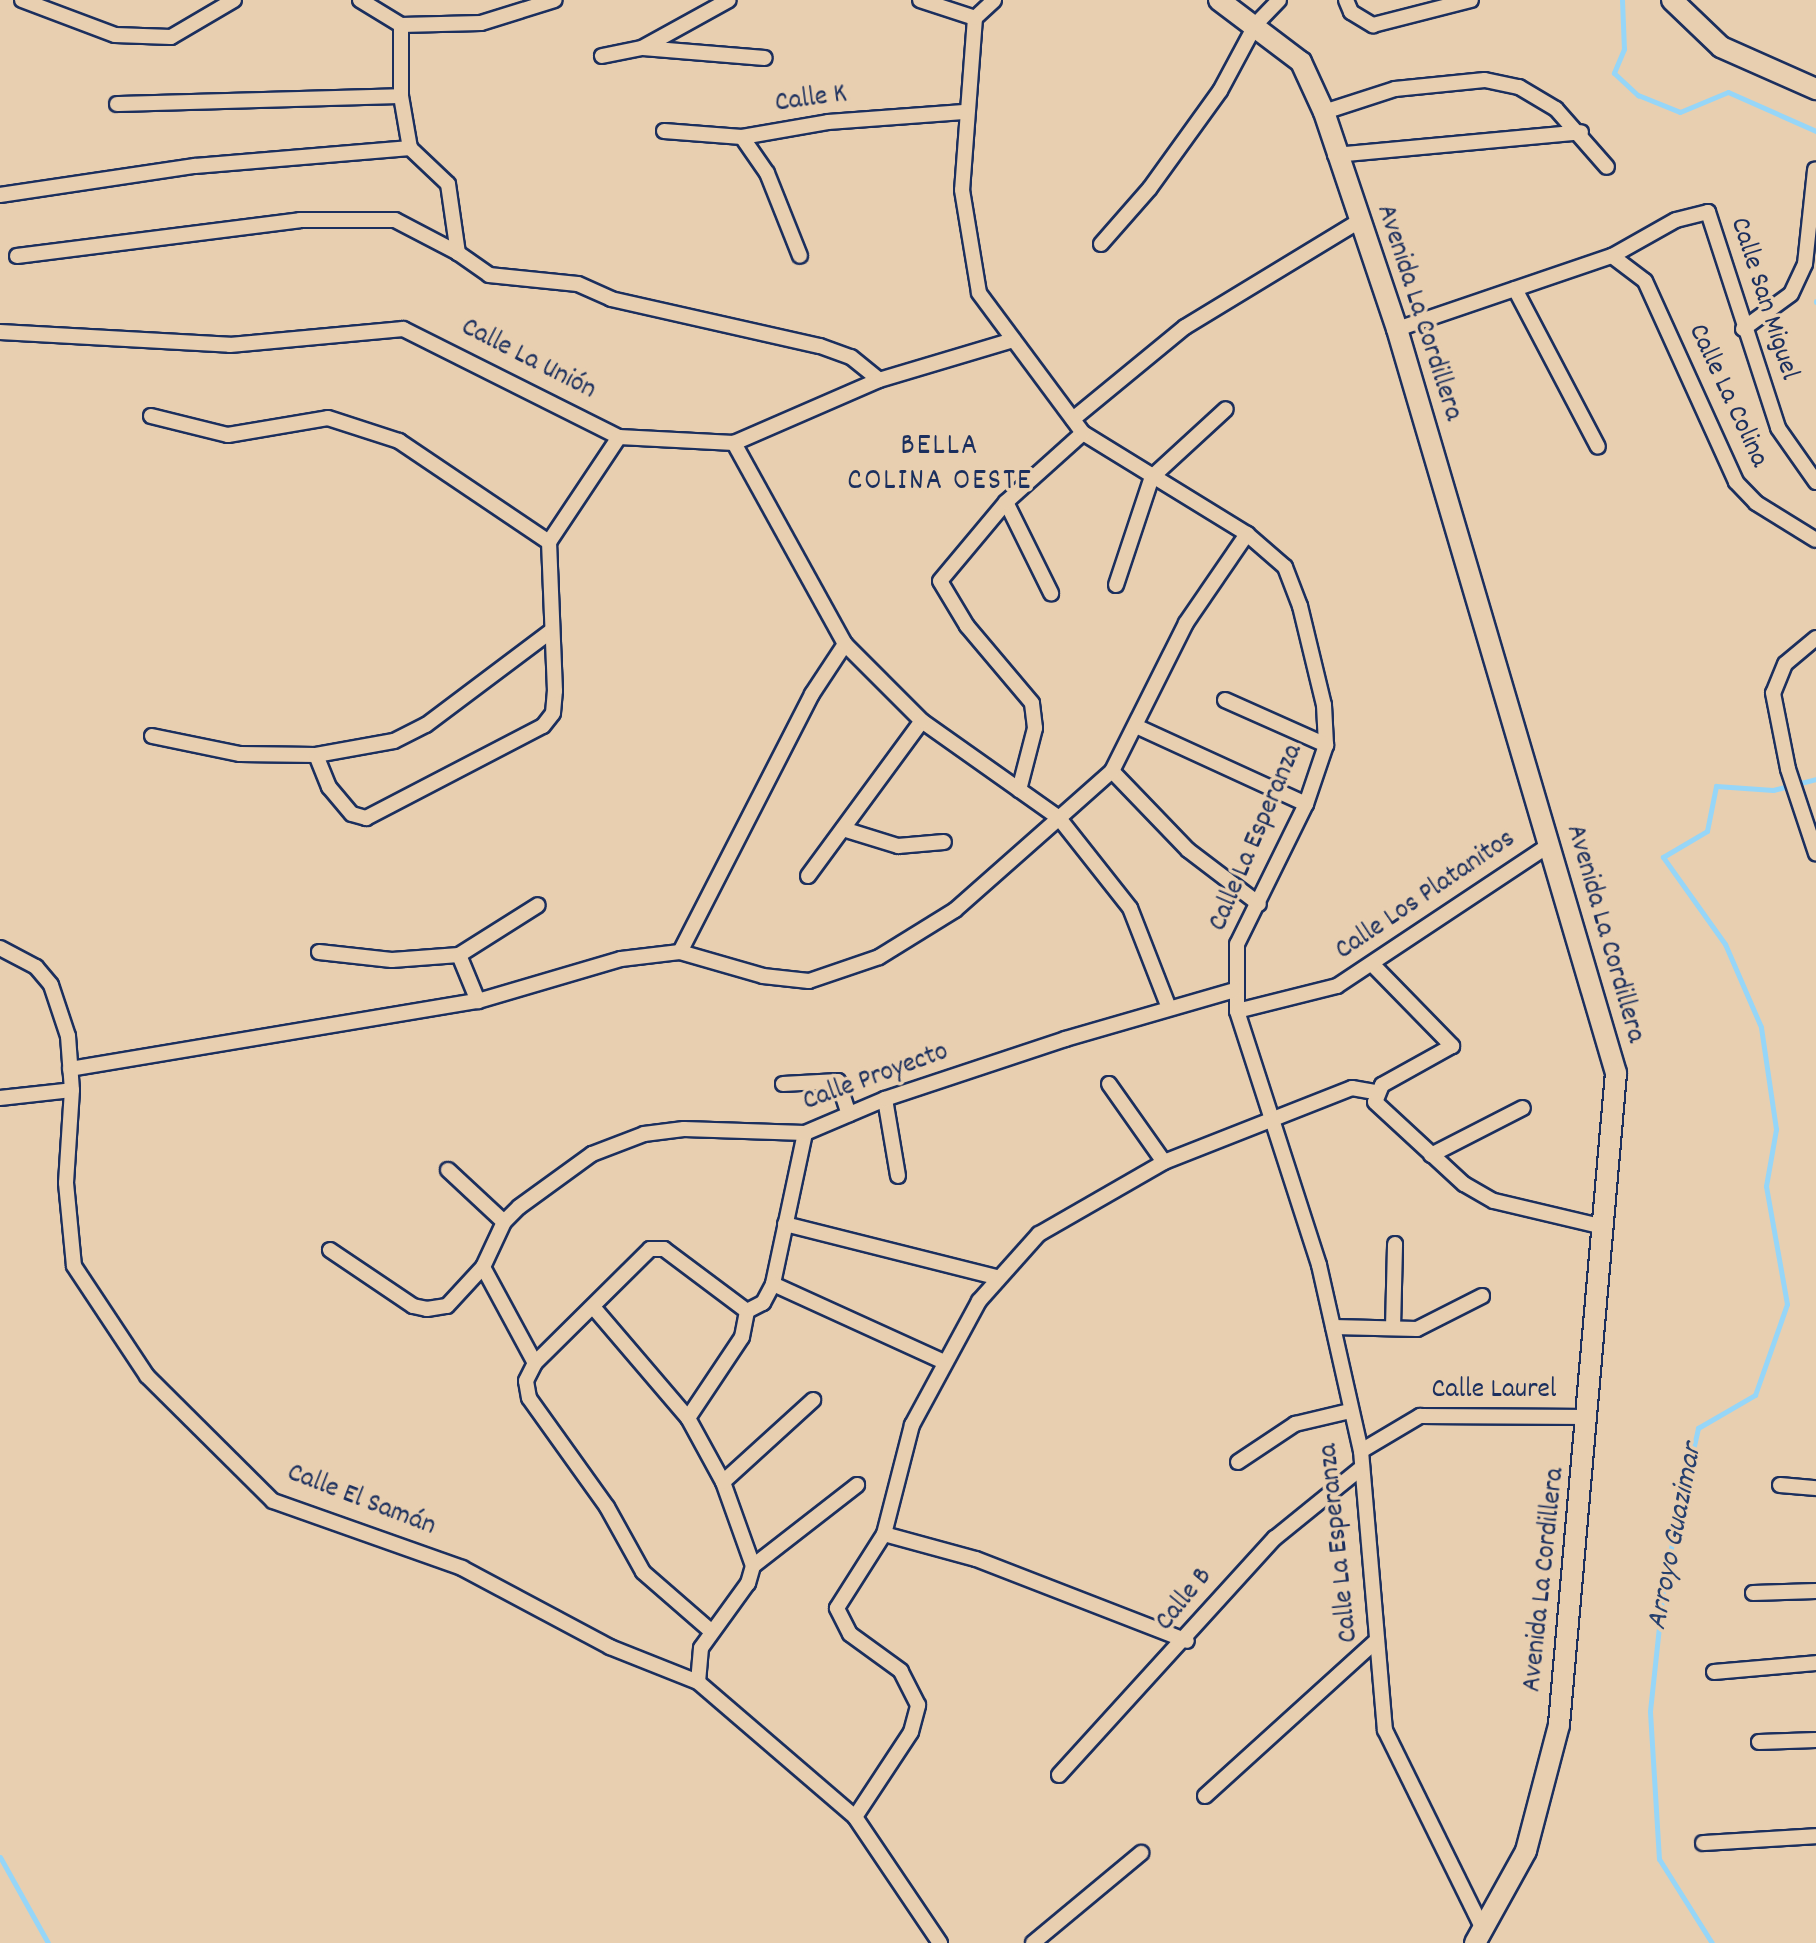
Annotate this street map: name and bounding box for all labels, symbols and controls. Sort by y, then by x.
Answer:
street label: Calle K [773,78,849,122]
street label: Avenida La Cordillera [1367,201,1469,425]
street label: Calle San Miguel [1721,214,1805,384]
street label: Calle La Unión [455,312,601,408]
street label: Calle La Colina [1679,319,1775,473]
district label: BELLA COLINA OESTE [847,430,1033,500]
street label: Calle La Esperanza [1202,739,1312,937]
street label: Avenida La Cordillera [1557,821,1651,1047]
street label: Calle Los Platanitos [1330,823,1522,969]
street label: Calle Proyecto [799,1036,953,1120]
street label: Calle Laurel [1431,1374,1557,1408]
water label: Arroyo Guazimar [1641,1441,1713,1633]
street label: Calle La Esperanza [1313,1442,1367,1644]
street label: Calle El Samán [282,1457,440,1545]
street label: Avenida La Cordillera [1517,1466,1573,1694]
street label: Calle B [1149,1561,1221,1639]

